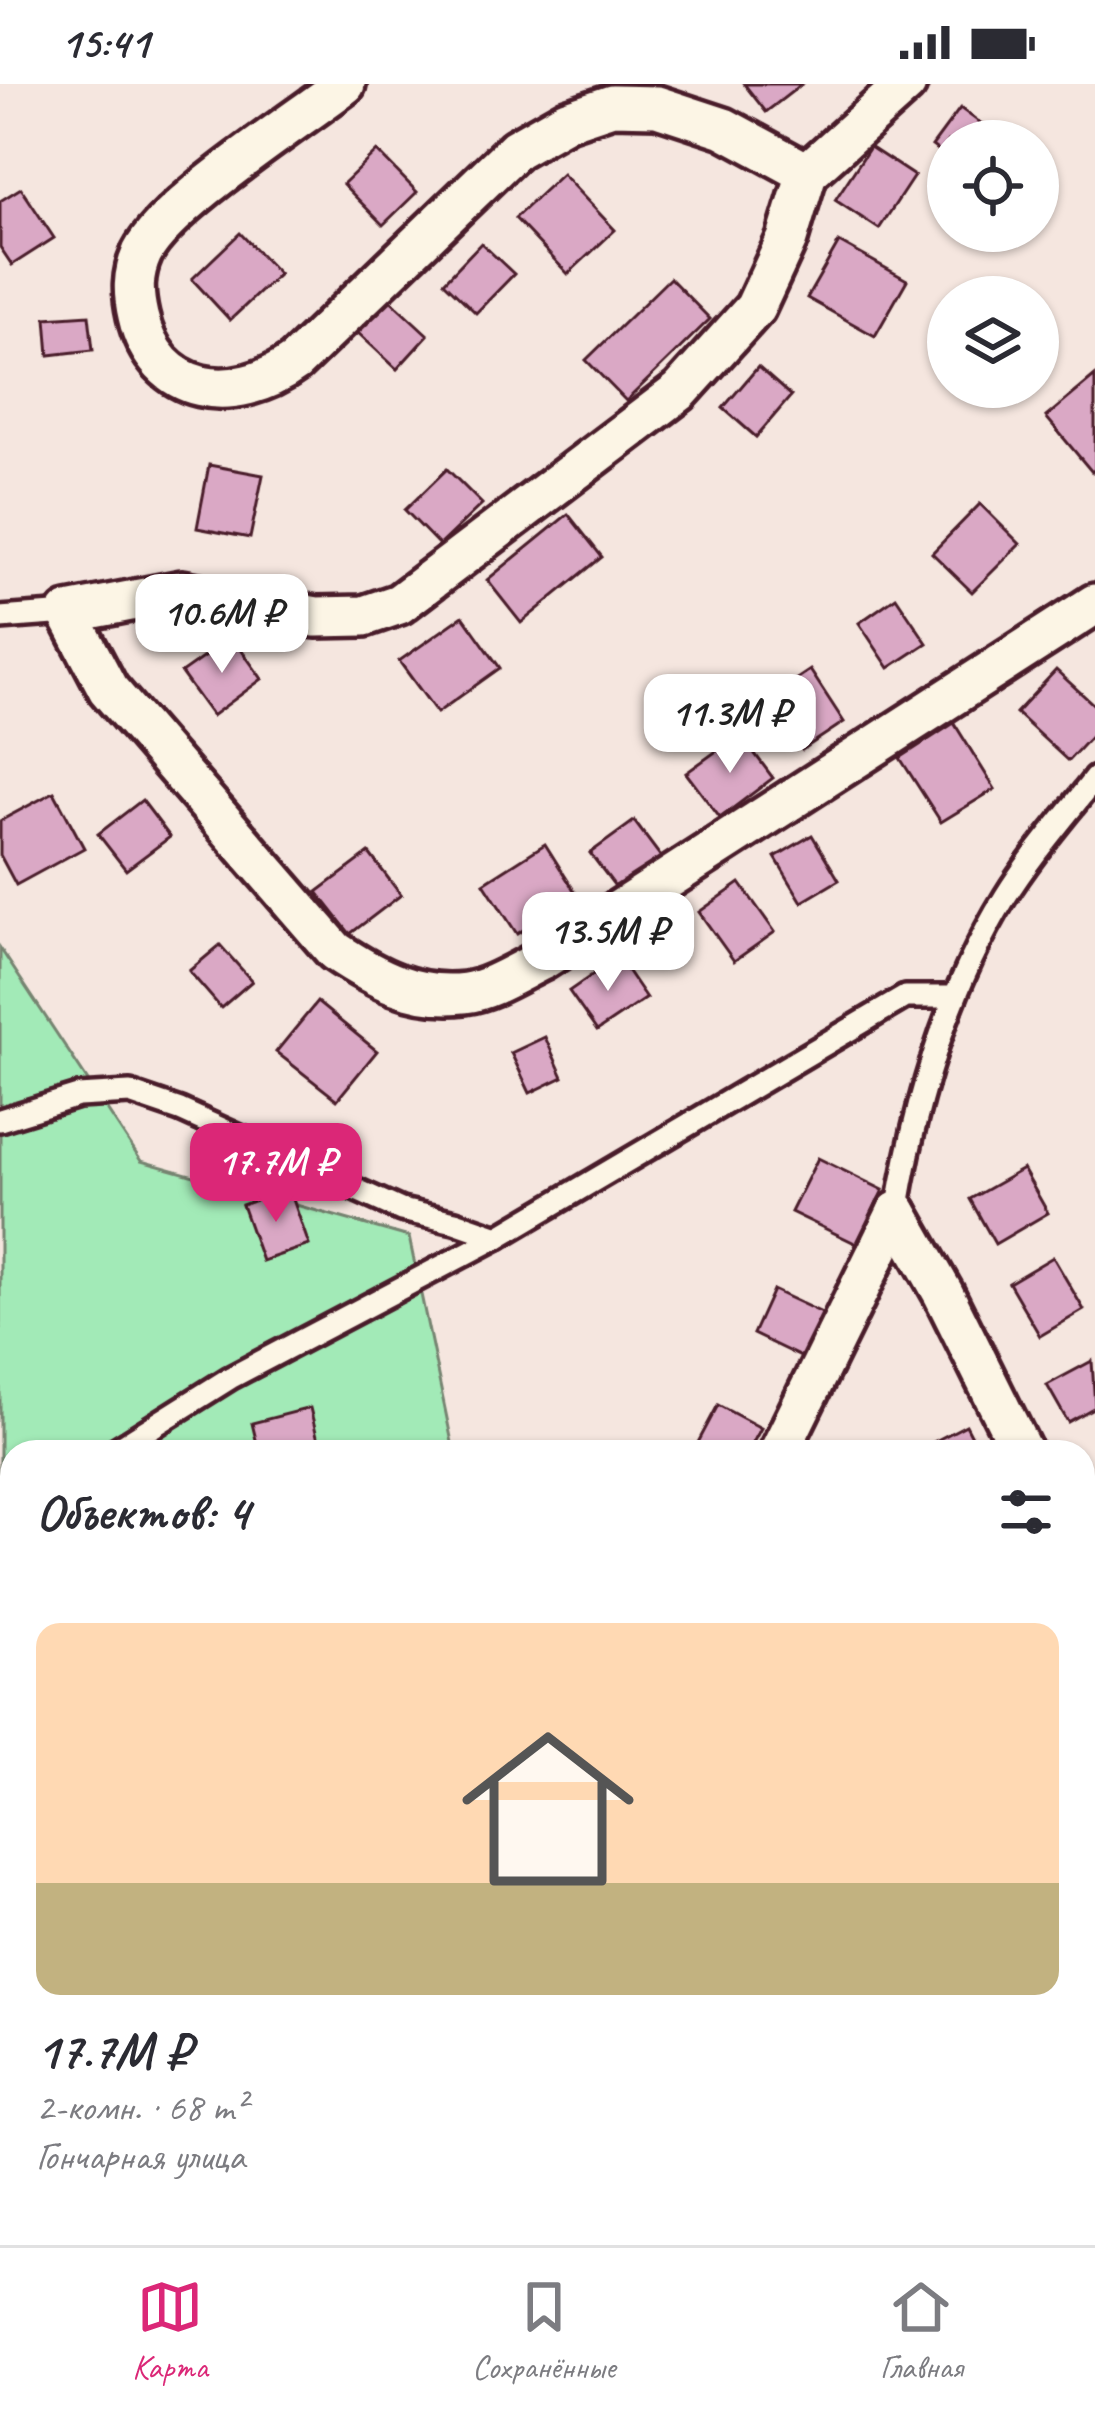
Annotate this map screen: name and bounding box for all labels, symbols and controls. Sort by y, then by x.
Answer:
text: 15:41 [60,14,149,71]
map controls [927,120,1059,408]
button: locate [927,120,1059,252]
button: layers [927,276,1059,408]
pin: 10.6M ₽ [111,574,333,676]
text: 10.6M ₽ [162,588,282,637]
pin: 11.3M ₽ [619,674,841,776]
text: 11.3M ₽ [671,688,789,737]
pin: 13.5M ₽ [497,892,719,994]
text: 13.5M ₽ [549,906,667,955]
pin: 17.7M ₽ [165,1123,387,1225]
text: 17.7M ₽ [217,1137,335,1186]
icon: filters [993,1479,1059,1545]
text: Объектов: 4 [36,1480,249,1544]
icon: home [440,1701,656,1917]
text: 17.7M ₽ [36,2019,190,2083]
text: 2-комн. · 68 m² [36,2083,246,2132]
text: Гончарная улица [36,2132,245,2181]
tab: Карта [132,2274,208,2388]
tab: Сохранённые [472,2274,616,2388]
tab: Главная [880,2274,963,2388]

